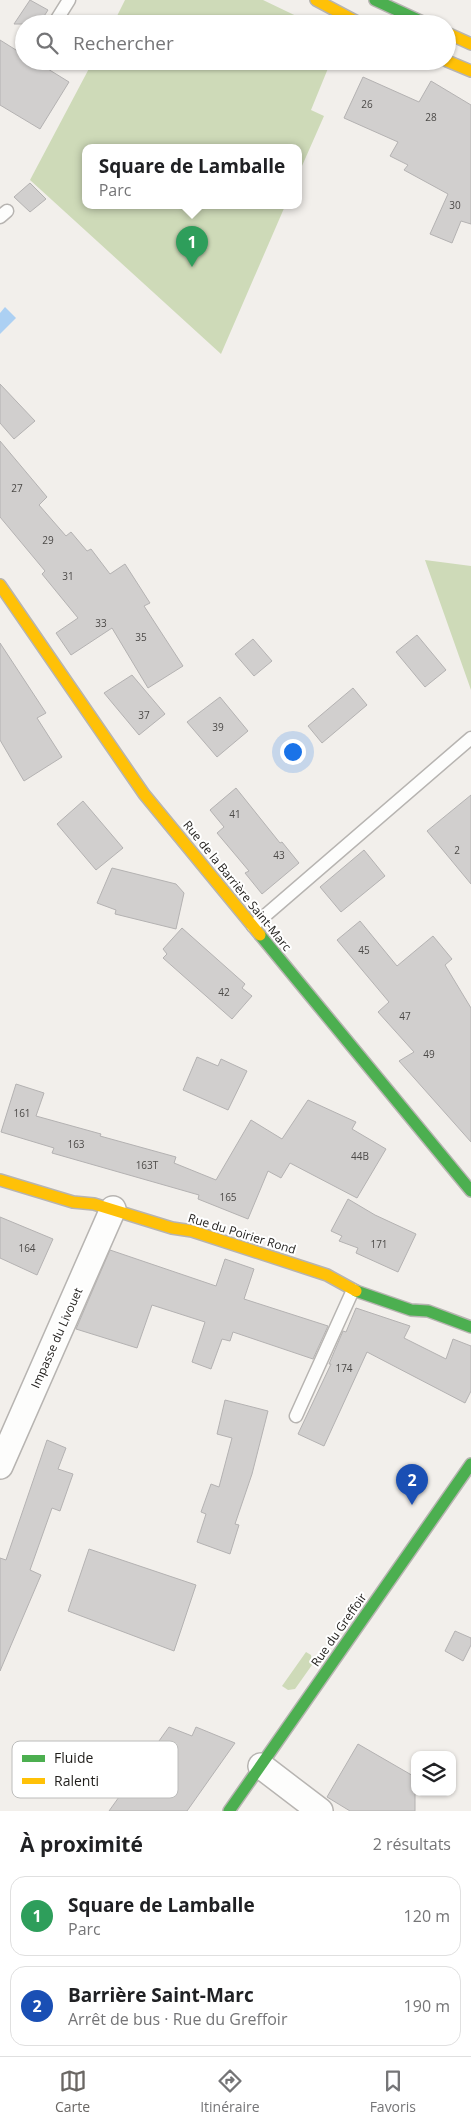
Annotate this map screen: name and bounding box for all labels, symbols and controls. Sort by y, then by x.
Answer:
search box [15,15,456,70]
icon: search [33,29,61,57]
text: Rechercher [73,30,174,56]
house number: 26 [361,97,373,111]
house number: 28 [425,110,437,124]
popup [82,144,302,209]
text: Square de Lamballe [99,153,285,179]
text: Parc [99,179,131,201]
house number: 30 [449,198,461,212]
pin: 1 [176,226,208,267]
house number: 27 [11,481,23,495]
house number: 29 [42,533,54,547]
house number: 31 [62,569,74,583]
house number: 33 [95,616,107,630]
house number: 35 [135,630,147,644]
house number: 37 [138,708,150,722]
house number: 39 [212,720,224,734]
your location [280,739,306,765]
house number: 41 [229,807,241,821]
street label: Rue de la Barrière Saint-Marc [179,817,296,955]
house number: 2 [454,843,460,857]
house number: 43 [273,848,285,862]
house number: 45 [358,943,370,957]
house number: 42 [218,985,230,999]
house number: 47 [399,1009,411,1023]
house number: 49 [423,1047,435,1061]
house number: 161 [13,1106,31,1120]
house number: 163 [67,1137,85,1151]
house number: 44B [351,1149,369,1163]
house number: 163T [136,1158,159,1172]
house number: 165 [219,1190,237,1204]
street label: Rue du Poirier Rond [186,1209,298,1258]
house number: 171 [370,1237,388,1251]
house number: 164 [18,1241,36,1255]
street label: Impasse du Livouet [27,1285,86,1391]
house number: 174 [335,1361,353,1375]
pin: 2 [396,1464,428,1505]
street label: Rue du Greffoir [307,1590,370,1670]
legend [12,1741,178,1798]
text: Fluide [54,1748,93,1767]
map controls [411,1751,456,1796]
button: layers [411,1751,456,1796]
text: Ralenti [54,1771,99,1790]
text: À proximité [20,1830,143,1858]
text: 2 résultats [373,1833,451,1855]
text: Square de Lamballe [68,1892,255,1918]
text: 1 [32,1905,42,1927]
text: 120 m [404,1905,450,1927]
text: Parc [68,1918,101,1940]
text: Barrière Saint-Marc [68,1982,254,2008]
text: 2 [32,1995,42,2017]
text: 190 m [404,1995,450,2017]
text: Arrêt de bus · Rue du Greffoir [68,2008,287,2030]
tab: Carte [55,2067,90,2116]
tab: Itinéraire [200,2067,260,2116]
tab: Favoris [370,2067,416,2116]

